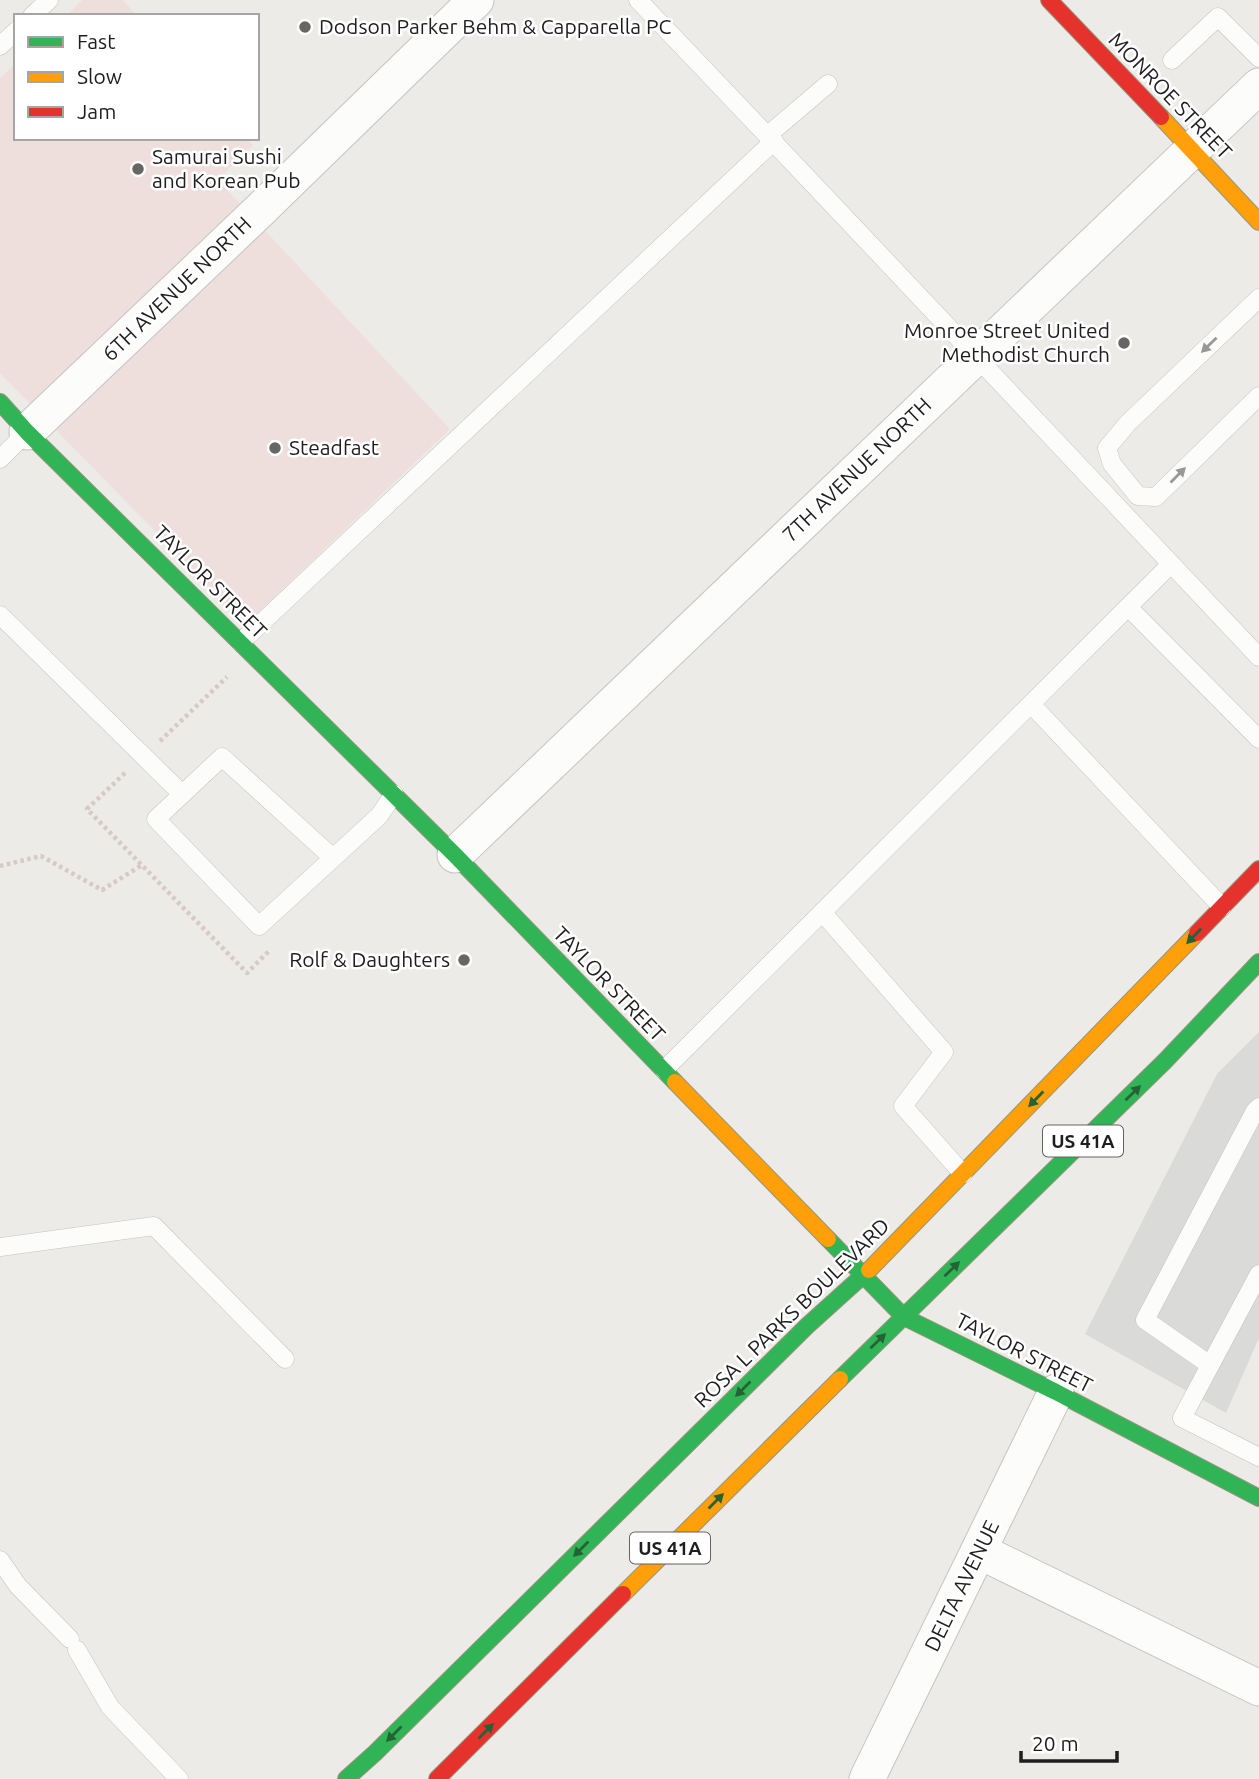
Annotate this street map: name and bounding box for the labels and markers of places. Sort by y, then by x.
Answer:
place label: Dodson Parker Behm & Capparella PC [319,14,672,38]
marker: Dodson Parker Behm & Capparella PC [297,19,313,35]
place label: Samurai Sushi and Korean Pub [152,144,301,192]
marker: Samurai Sushi and Korean Pub [130,161,146,177]
place label: Monroe Street United Methodist Church [904,318,1110,366]
marker: Monroe Street United Methodist Church [1116,335,1132,351]
place label: Steadfast [289,435,379,459]
marker: Steadfast [267,440,283,456]
place label: Rolf & Daughters [289,947,450,971]
marker: Rolf & Daughters [456,952,472,968]

